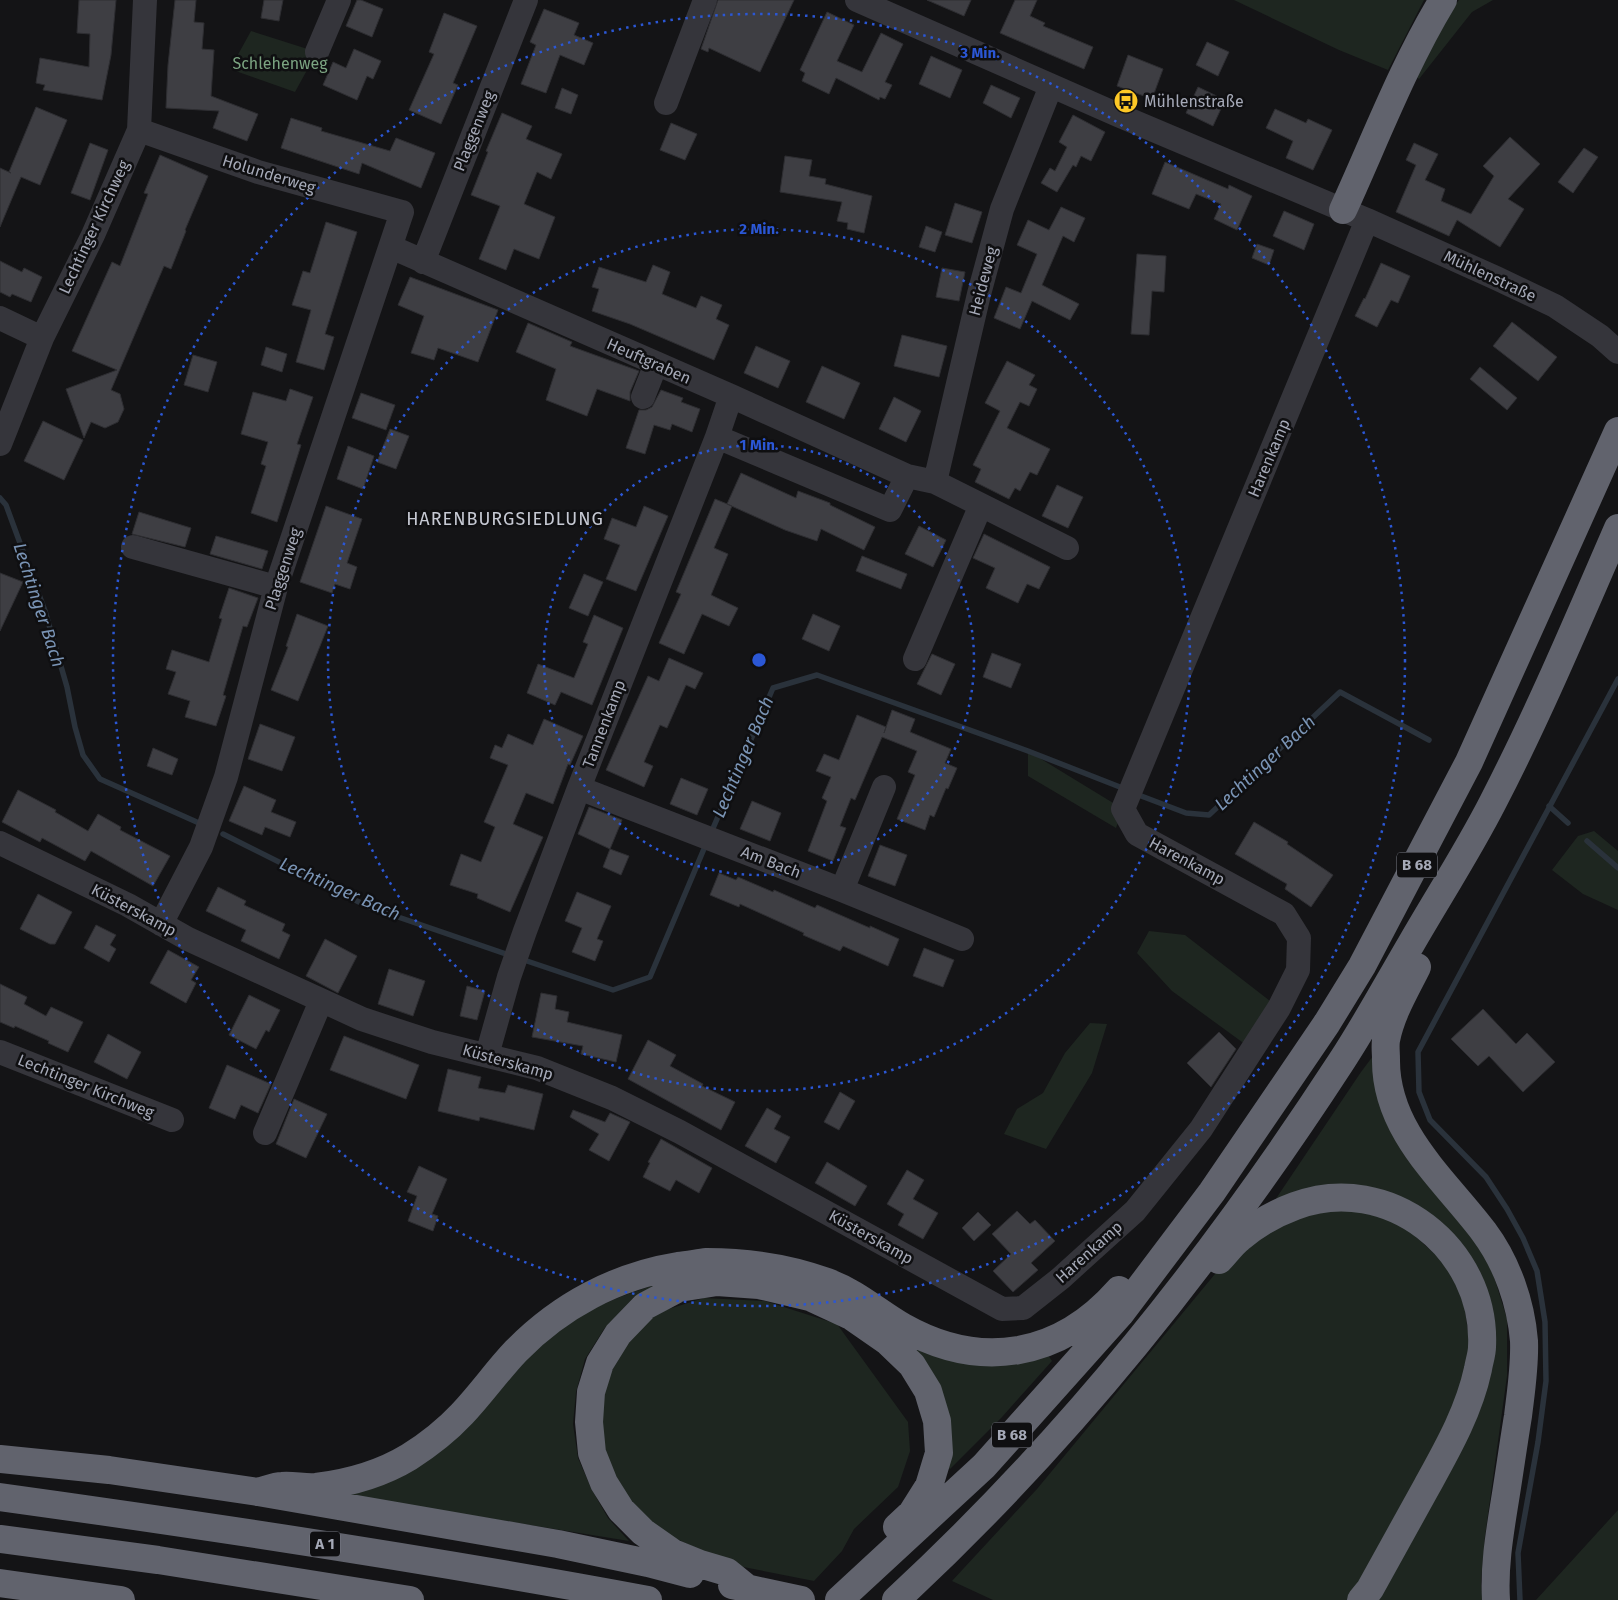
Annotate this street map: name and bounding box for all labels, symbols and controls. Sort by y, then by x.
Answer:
text: 3 Min. [959,44,1000,62]
park label: Schlehenweg [232,54,328,73]
street label: Plaggenweg [449,87,499,174]
bus stop icon: Mühlenstraße [1113,88,1139,114]
place label: Mühlenstraße [1144,92,1244,111]
street label: Holunderweg [220,151,319,197]
street label: Lechtinger Kirchweg [55,157,134,297]
text: 2 Min. [739,220,779,238]
street label: Heideweg [965,244,1002,318]
street label: Mühlenstraße [1441,246,1539,306]
street label: Heuftgraben [604,334,694,388]
street label: Harenkamp [1244,416,1294,500]
text: 1 Min. [740,436,779,454]
district label: HARENBURGSIEDLUNG [406,508,604,530]
street label: Plaggenweg [261,525,305,612]
water label: Lechtinger Bach [8,540,70,670]
centre of rings [750,651,768,669]
street label: Tannenkamp [578,677,630,771]
water label: Lechtinger Bach [708,693,778,821]
water label: Lechtinger Bach [1210,711,1320,815]
street label: Harenkamp [1146,833,1228,889]
street label: Am Bach [738,842,804,882]
road number: B 68 [1397,852,1437,878]
water label: Lechtinger Bach [276,853,404,925]
street label: Küsterskamp [88,880,180,940]
street label: Küsterskamp [460,1040,556,1084]
street label: Lechtinger Kirchweg [15,1050,158,1122]
street label: Küsterskamp [825,1206,917,1268]
street label: Harenkamp [1052,1217,1126,1287]
road number: B 68 [992,1422,1032,1448]
road number: A 1 [310,1532,340,1556]

